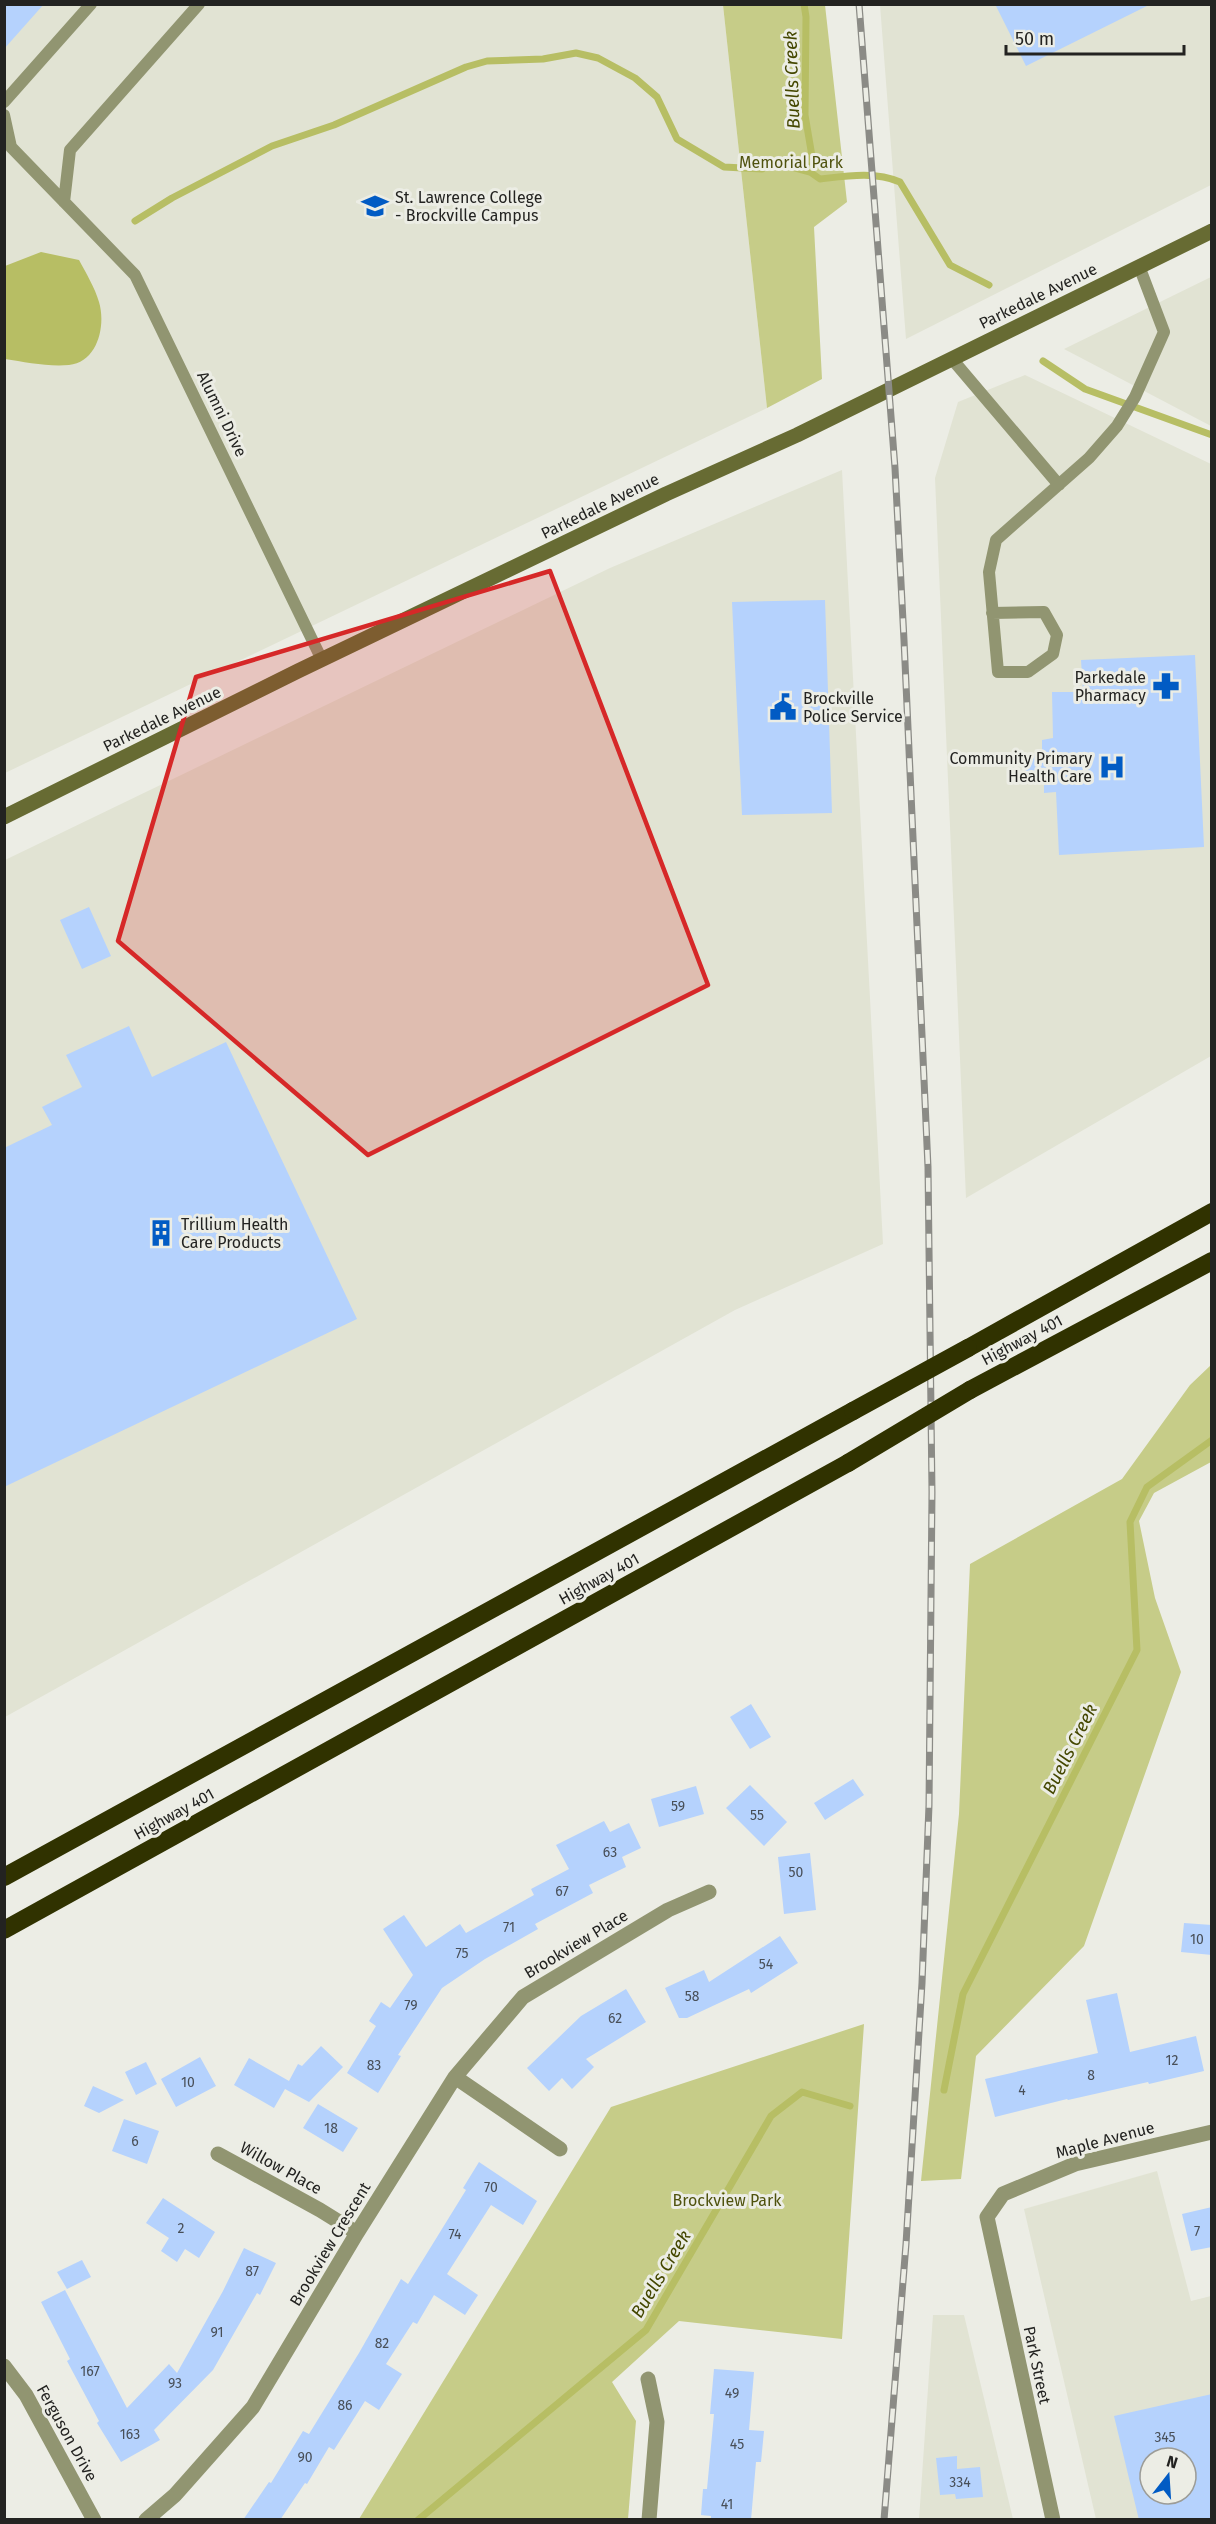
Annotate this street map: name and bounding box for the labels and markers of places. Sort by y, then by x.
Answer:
place label: St. Lawrence College - Brockville Campus [395,188,542,225]
school or university icon: St. Lawrence College - Brockville Campus [360,191,390,221]
place label: Parkedale Pharmacy [1074,668,1146,705]
pharmacy icon: Parkedale Pharmacy [1151,671,1181,701]
place label: Brockville Police Service [803,689,903,726]
public building icon: Brockville Police Service [768,692,798,722]
place label: Community Primary Health Care [949,749,1092,786]
hospital icon: Community Primary Health Care [1097,752,1127,782]
place label: Trillium Health Care Products [181,1215,288,1252]
building icon: Trillium Health Care Products [146,1218,176,1248]

